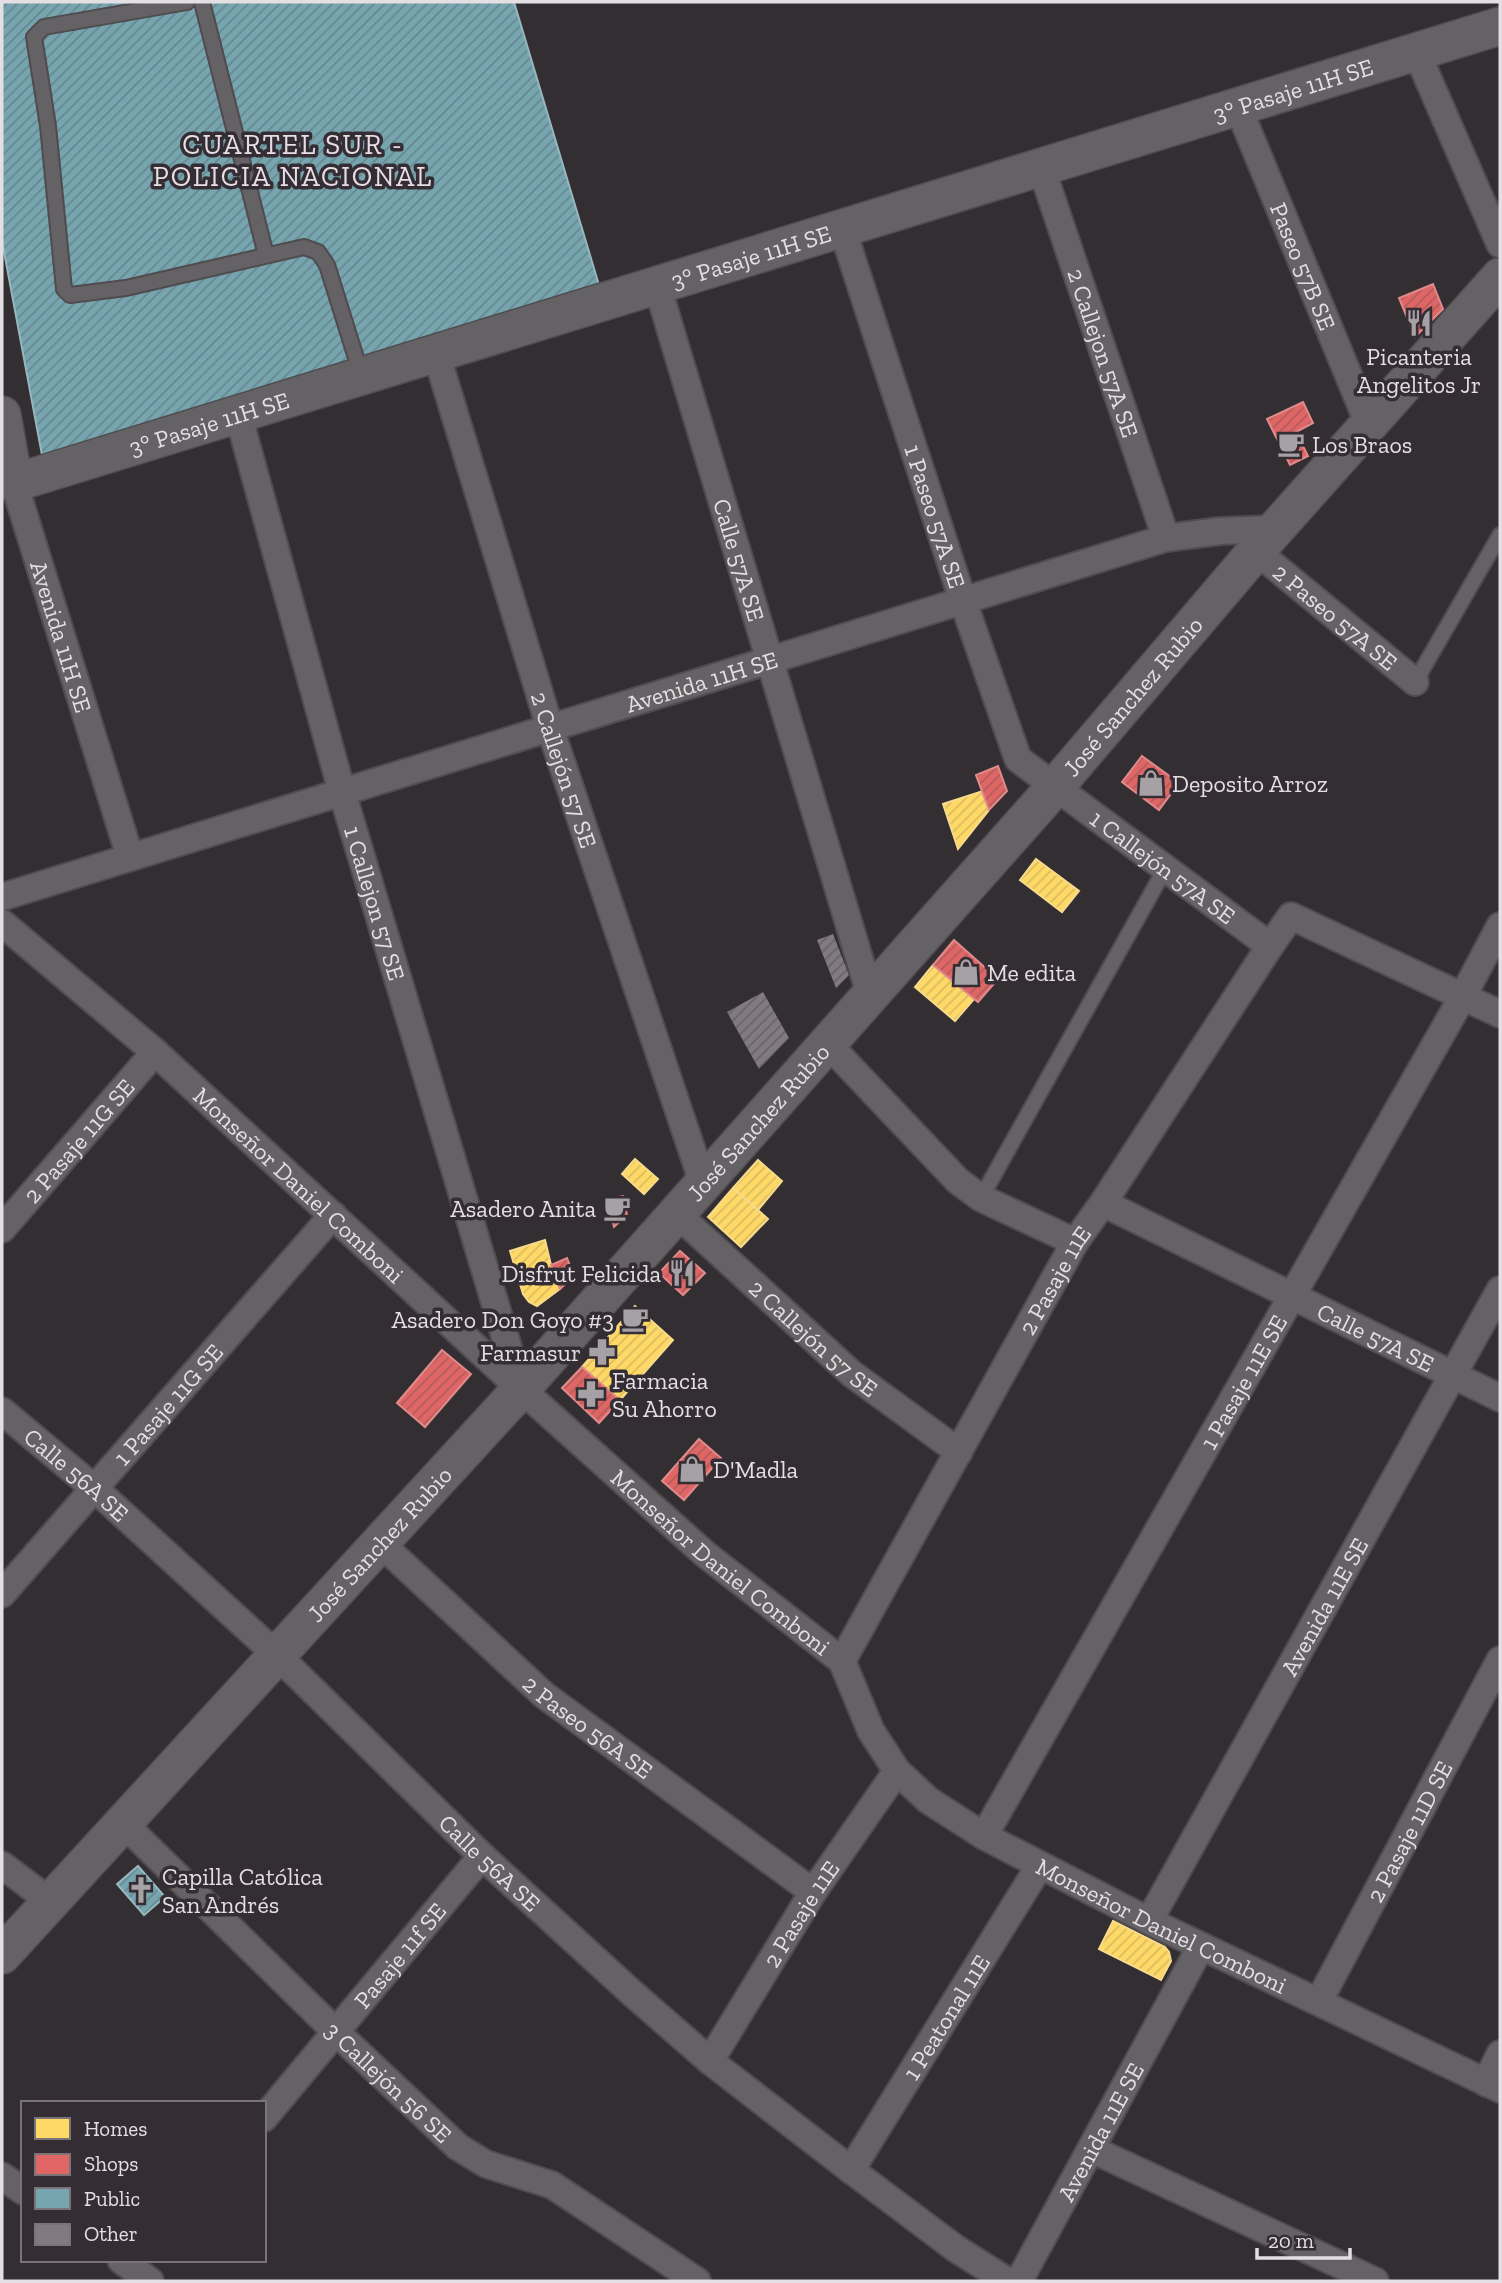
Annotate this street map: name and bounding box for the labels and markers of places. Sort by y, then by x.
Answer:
restaurant icon: Picanteria Angelitos Jr [1404,308,1434,338]
place label: Picanteria Angelitos Jr [1357,342,1481,399]
cafe icon: Los Braos [1276,429,1306,459]
place label: Los Braos [1312,430,1412,459]
shop icon: Deposito Arroz [1136,768,1166,798]
place label: Deposito Arroz [1172,769,1328,798]
shop icon: Me edita [951,957,981,987]
place label: Me edita [987,958,1076,987]
cafe icon: Asadero Anita [602,1193,632,1223]
place label: Asadero Anita [450,1194,596,1223]
restaurant icon: Disfrut Felicida [667,1258,697,1288]
place label: Disfrut Felicida [501,1259,661,1288]
cafe icon: Asadero Don Goyo #3 [620,1304,650,1334]
place label: Asadero Don Goyo #3 [391,1305,614,1334]
pharmacy icon: Farmasur [587,1337,617,1367]
place label: Farmasur [480,1338,581,1367]
place label: Farmacia Su Ahorro [612,1366,717,1423]
pharmacy icon: Farmacia Su Ahorro [576,1379,606,1409]
shop icon: D'Madla [677,1454,707,1484]
place label: D'Madla [713,1455,799,1484]
place label: Capilla Católica San Andrés [162,1862,323,1919]
church icon: Capilla Católica San Andrés [126,1875,156,1905]

